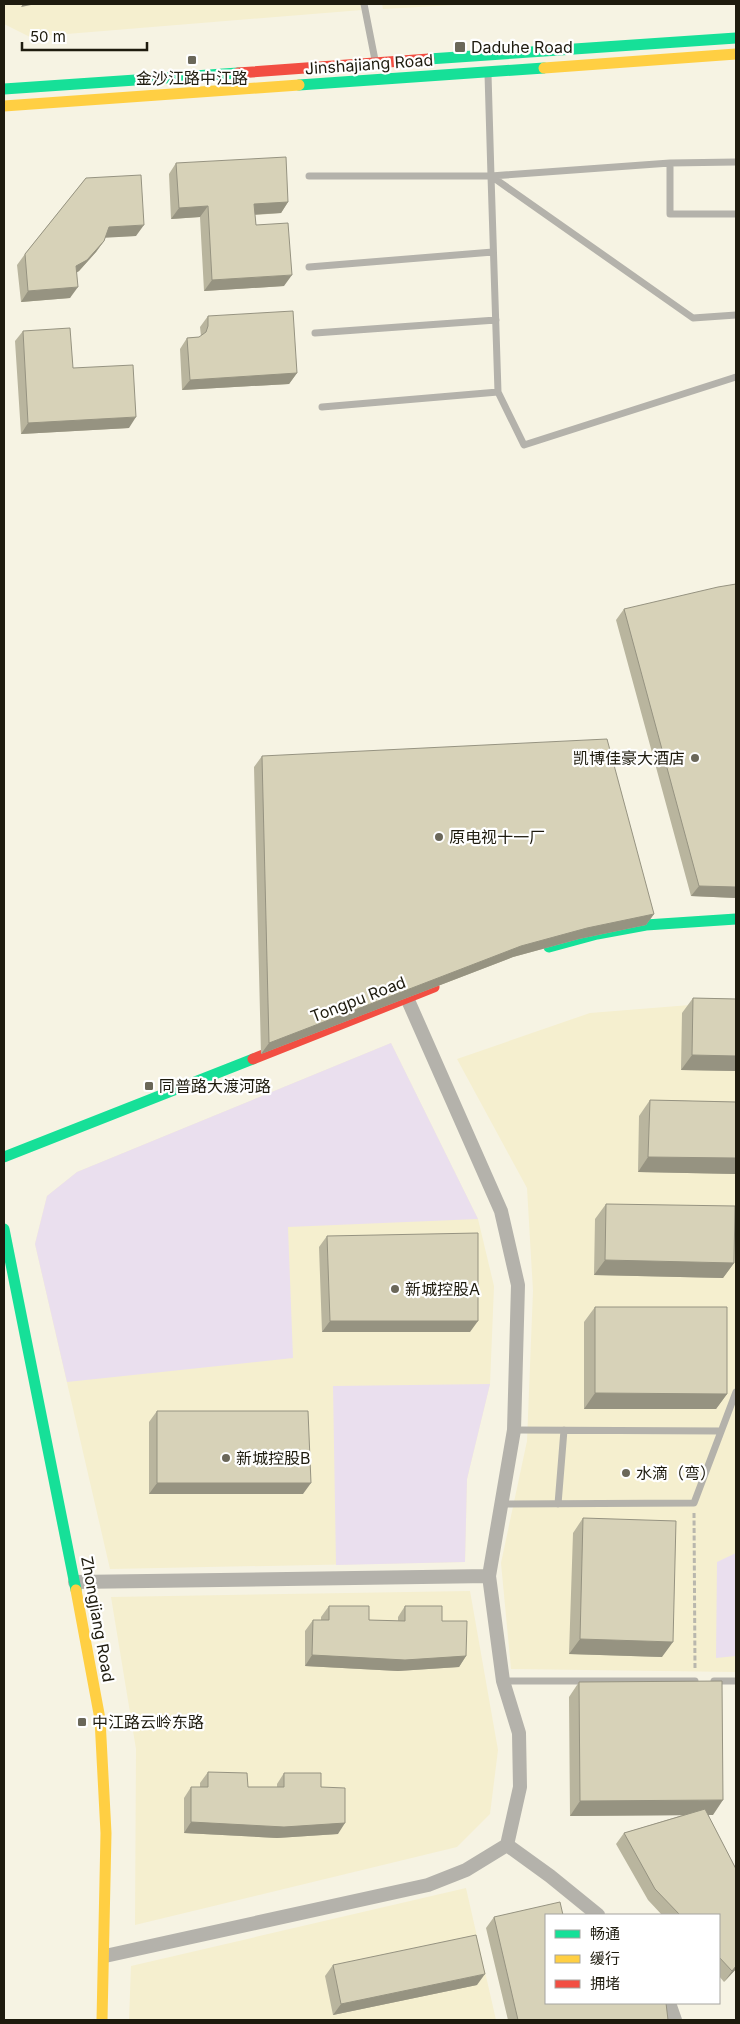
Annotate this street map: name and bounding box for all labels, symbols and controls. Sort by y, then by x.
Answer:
scale bar [22,20,148,52]
text: 50 m [30,27,66,46]
place label: Daduhe Road [471,37,573,57]
marker: Daduhe Road [453,40,467,54]
street label: Jinshajiang Road [304,50,434,78]
marker: 金沙江路中江路 [186,54,198,66]
place label: 金沙江路中江路 [136,68,248,88]
place label: 凯博佳豪大酒店 [573,748,685,768]
marker: 凯博佳豪大酒店 [689,752,701,764]
place label: 原电视十一厂 [449,827,545,847]
marker: 原电视十一厂 [433,831,445,843]
street label: Tongpu Road [308,972,408,1026]
place label: 同普路大渡河路 [159,1076,271,1096]
marker: 同普路大渡河路 [143,1080,155,1092]
place label: 新城控股A [405,1279,480,1299]
marker: 新城控股A [389,1283,401,1295]
place label: 新城控股B [236,1448,310,1468]
marker: 新城控股B [220,1452,232,1464]
place label: 水滴（弯） [636,1463,716,1483]
marker: 水滴（弯） [620,1467,632,1479]
street label: Zhongjiang Road [77,1554,119,1684]
place label: 中江路云岭东路 [92,1712,204,1732]
marker: 中江路云岭东路 [76,1716,88,1728]
legend [545,1914,720,2004]
text: 畅通 [590,1924,620,1943]
text: 缓行 [590,1949,620,1968]
text: 拥堵 [590,1974,620,1993]

